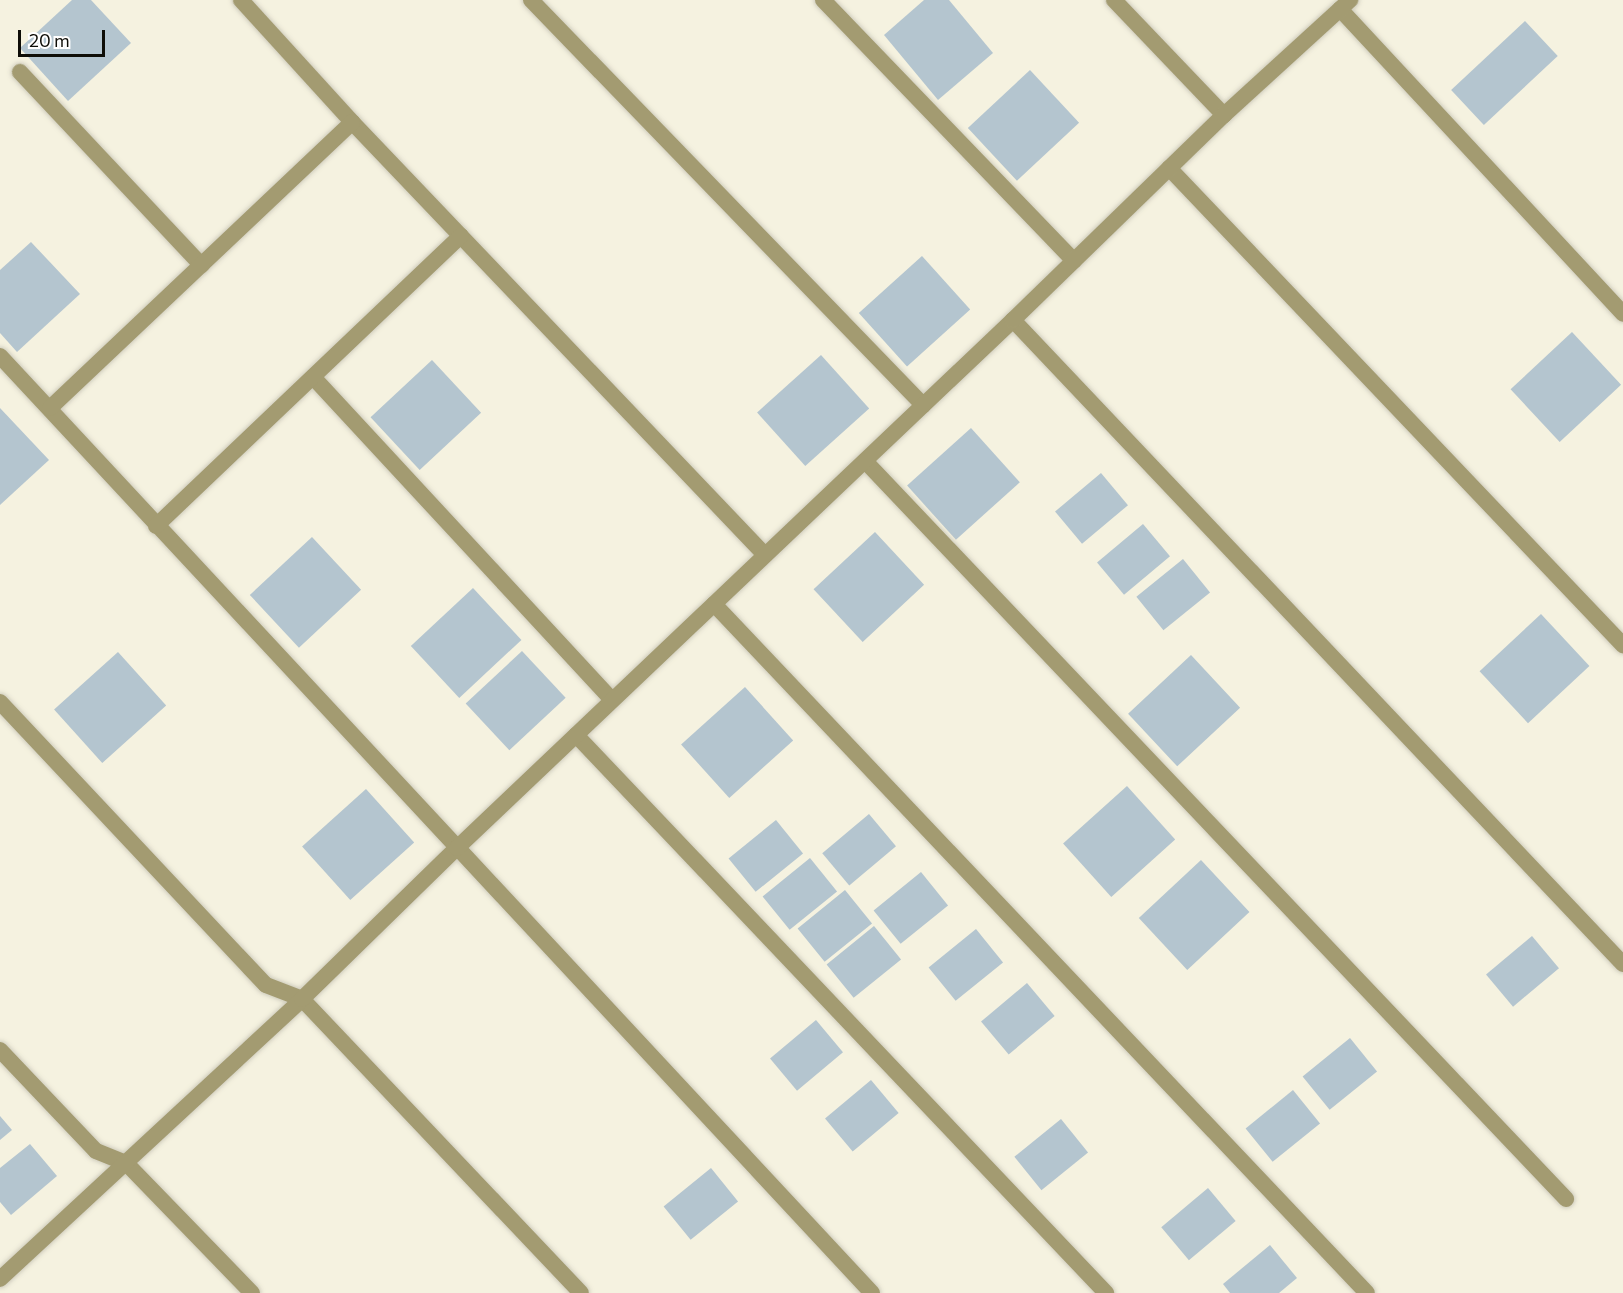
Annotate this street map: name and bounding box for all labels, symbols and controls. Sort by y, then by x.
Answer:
scale bar [21,18,108,56]
text: 20 m [29,29,70,51]

